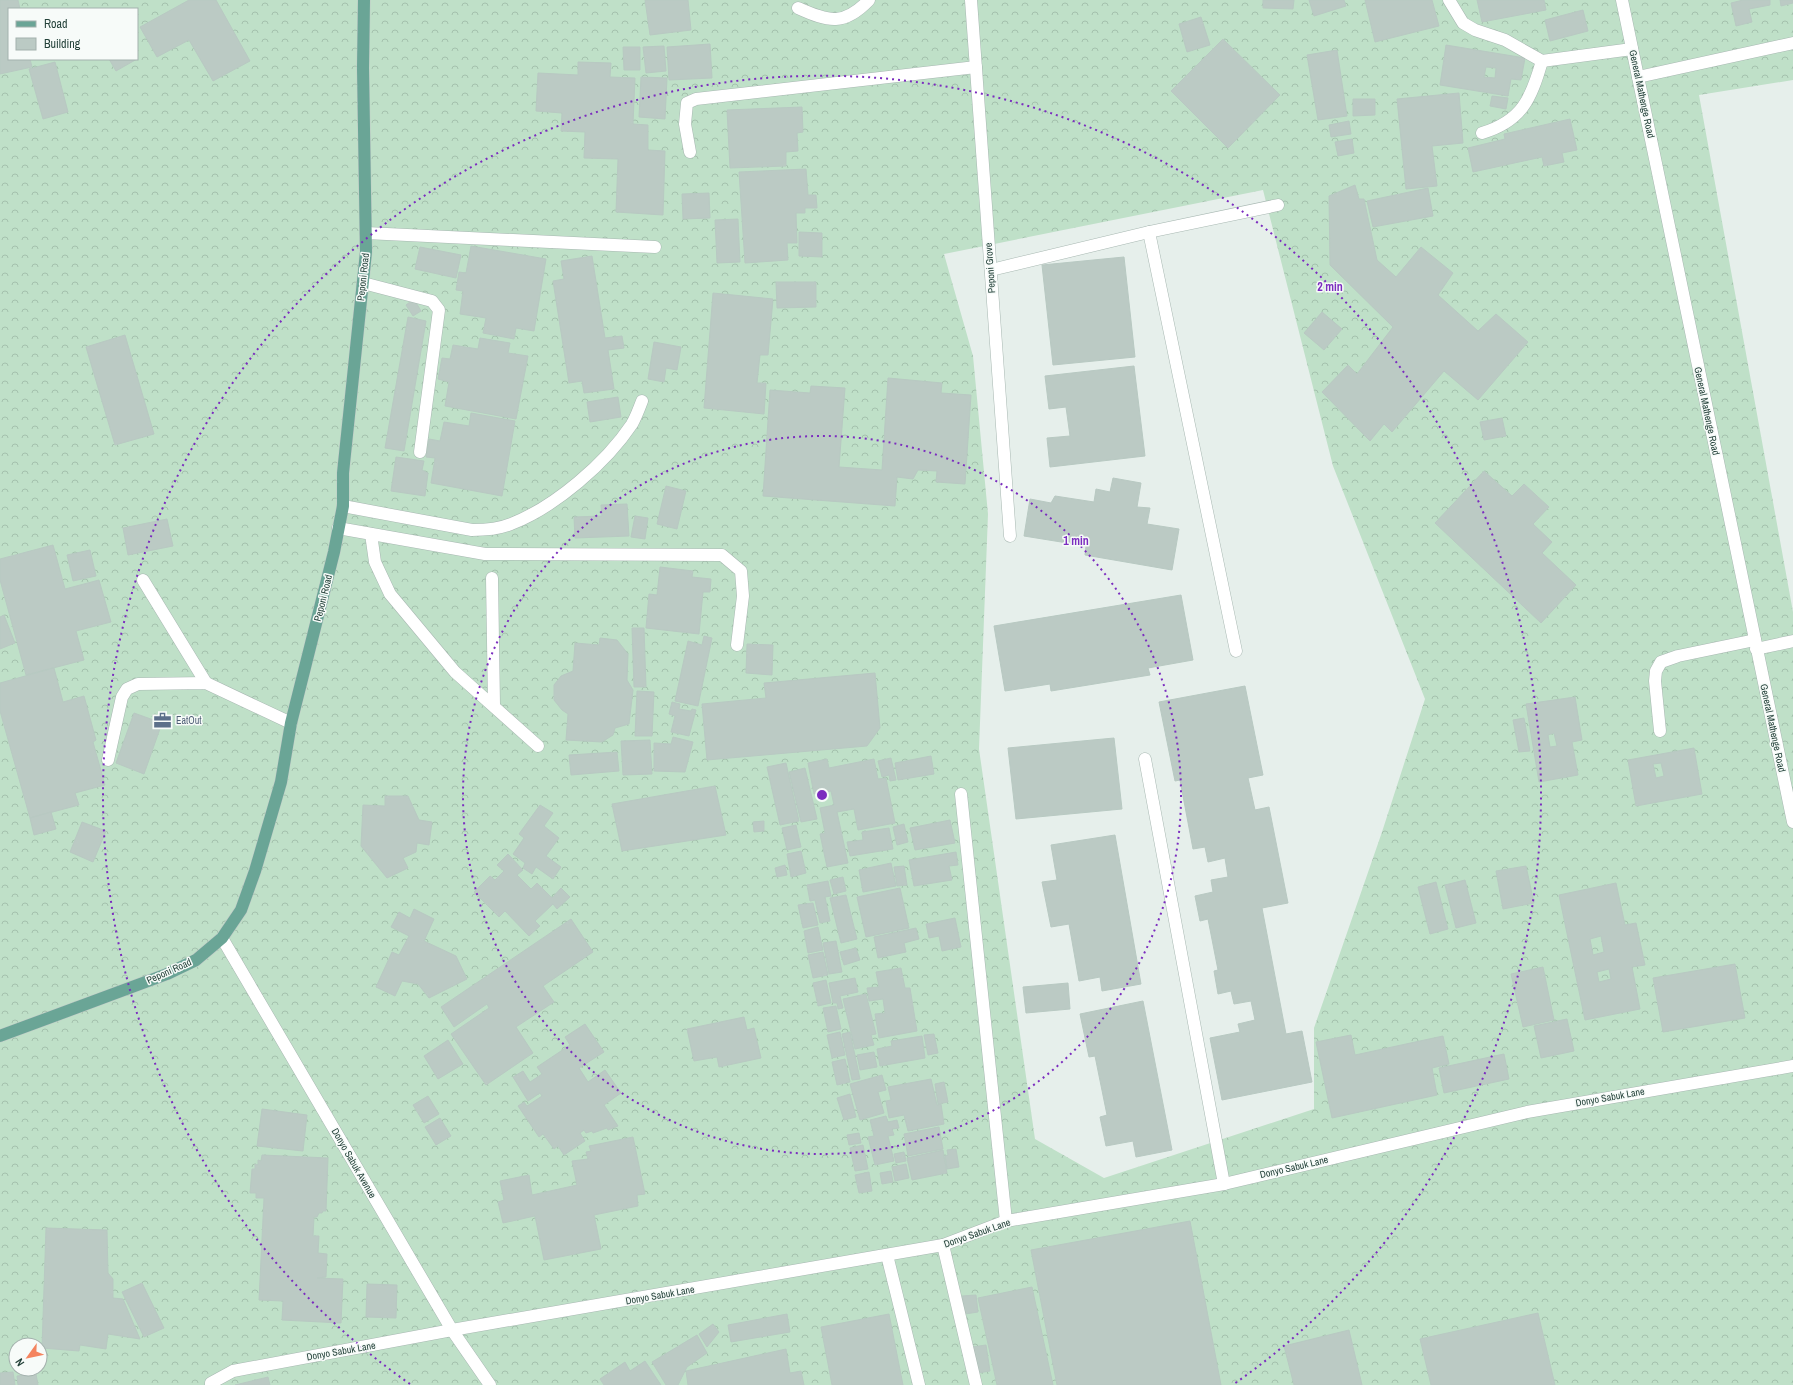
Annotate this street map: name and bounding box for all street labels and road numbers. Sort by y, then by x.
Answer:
street label: General Mathenge Road [1626,49,1658,139]
street label: Peponi Grove [982,242,998,294]
street label: Peponi Road [354,253,372,301]
street label: General Mathenge Road [1691,366,1723,456]
street label: Peponi Road [311,573,335,623]
street label: General Mathenge Road [1757,683,1789,773]
street label: Peponi Road [144,955,194,987]
street label: Donyo Sabuk Lane [1575,1084,1646,1109]
street label: Donyo Sabuk Avenue [329,1126,380,1201]
street label: Donyo Sabuk Lane [1259,1153,1330,1181]
street label: Donyo Sabuk Lane [942,1215,1013,1251]
street label: Donyo Sabuk Lane [625,1282,696,1307]
street label: Donyo Sabuk Lane [306,1338,377,1363]

